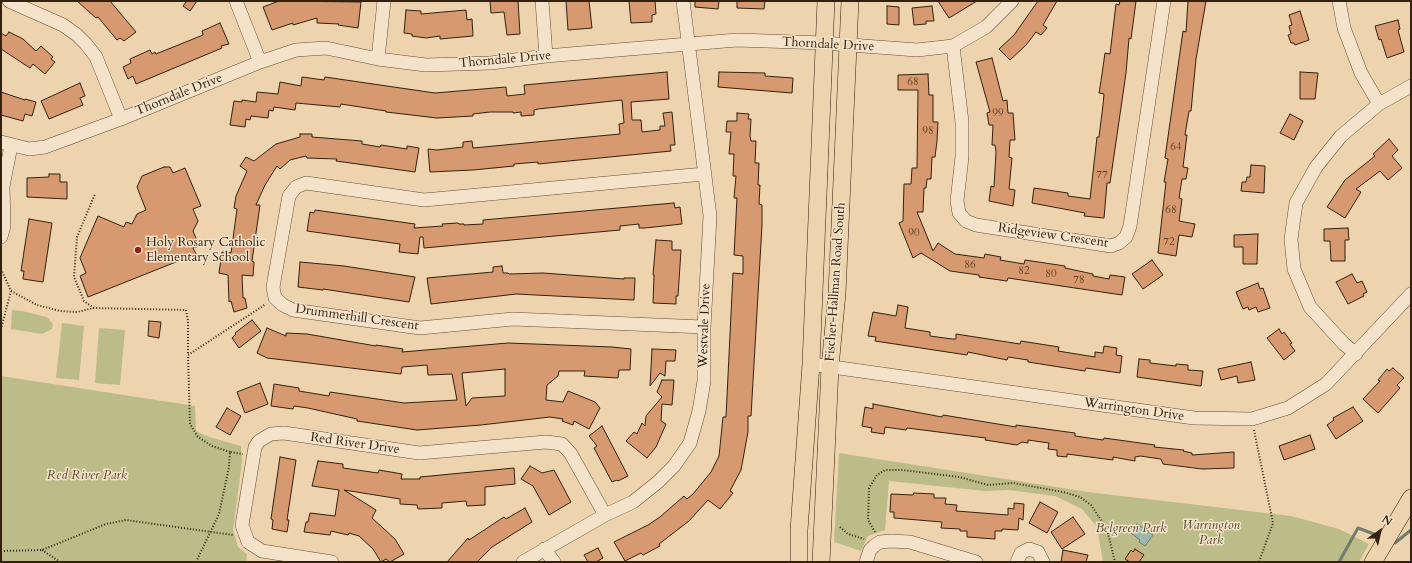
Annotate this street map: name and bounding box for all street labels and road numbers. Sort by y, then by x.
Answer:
street label: Thorndale Drive [781,35,875,55]
street label: Thorndale Drive [458,48,552,72]
street label: Thorndale Drive [133,70,225,120]
street label: Fischer-Hallman Road South [823,202,849,362]
street label: Ridgeview Crescent [997,221,1109,251]
street label: Westvale Drive [696,283,714,369]
street label: Drummerhill Crescent [294,302,420,334]
street label: Warrington Drive [1083,395,1185,425]
street label: Red River Drive [309,430,401,458]

